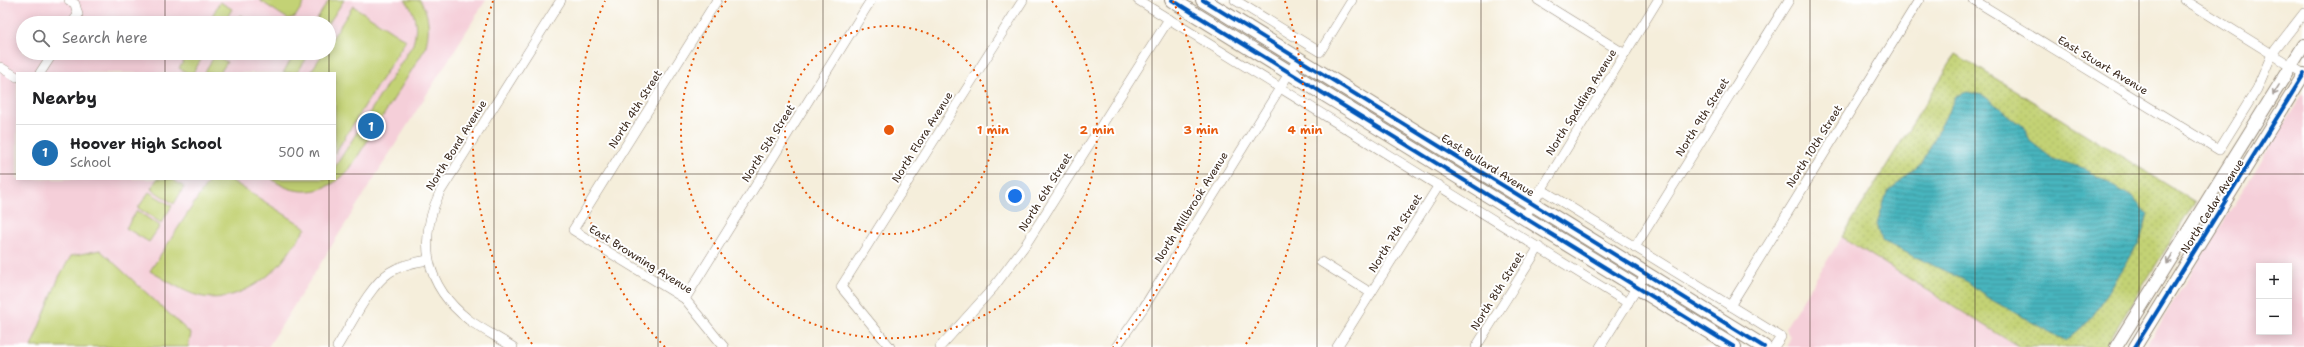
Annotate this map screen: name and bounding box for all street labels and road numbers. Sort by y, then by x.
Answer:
street label: East Stuart Avenue [2055,32,2151,98]
street label: North Spalding Avenue [1543,46,1620,158]
street label: North 4th Street [605,67,666,151]
street label: North 9th Street [1672,75,1733,159]
street label: North Flora Avenue [888,89,956,186]
street label: North Bond Avenue [422,97,490,193]
street label: North 5th Street [738,101,799,185]
street label: North 10th Street [1783,102,1846,190]
street label: East Bullard Avenue [1438,131,1537,200]
street label: North Millbrook Avenue [1151,149,1232,266]
street label: North 6th Street [1015,150,1076,234]
street label: North Cedar Avenue [2177,156,2248,256]
street label: North 7th Street [1365,191,1426,275]
street label: East Browning Avenue [586,221,696,298]
street label: North 8th Street [1467,249,1528,333]

